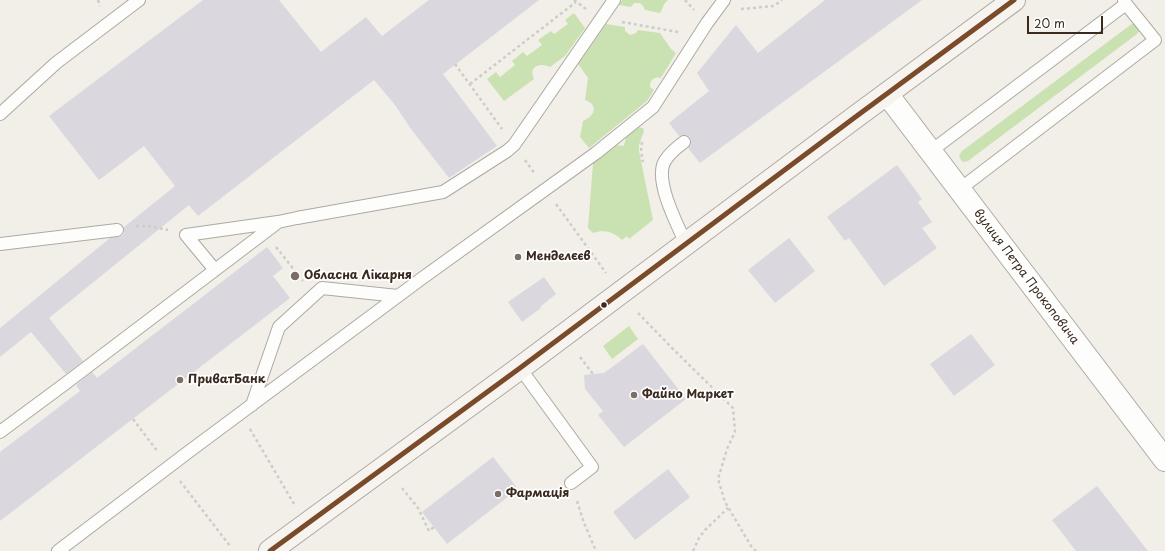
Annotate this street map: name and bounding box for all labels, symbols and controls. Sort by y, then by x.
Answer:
scale bar [1029,8,1105,34]
text: 20 m [1034,14,1065,32]
street label: вулиця Петра Прокоповича [970,207,1082,347]
place label: Менделєєв [526,250,591,264]
marker: Менделєєв [513,252,523,262]
place label: Обласна Лікарня [304,269,412,283]
marker: Обласна Лікарня [289,270,301,282]
unlabelled marker [599,300,609,310]
place label: ПриватБанк [188,373,265,387]
marker: ПриватБанк [175,375,185,385]
place label: Файно Маркет [642,388,734,402]
marker: Файно Маркет [629,390,639,400]
place label: Фармація [506,487,569,501]
marker: Фармація [493,489,503,499]

